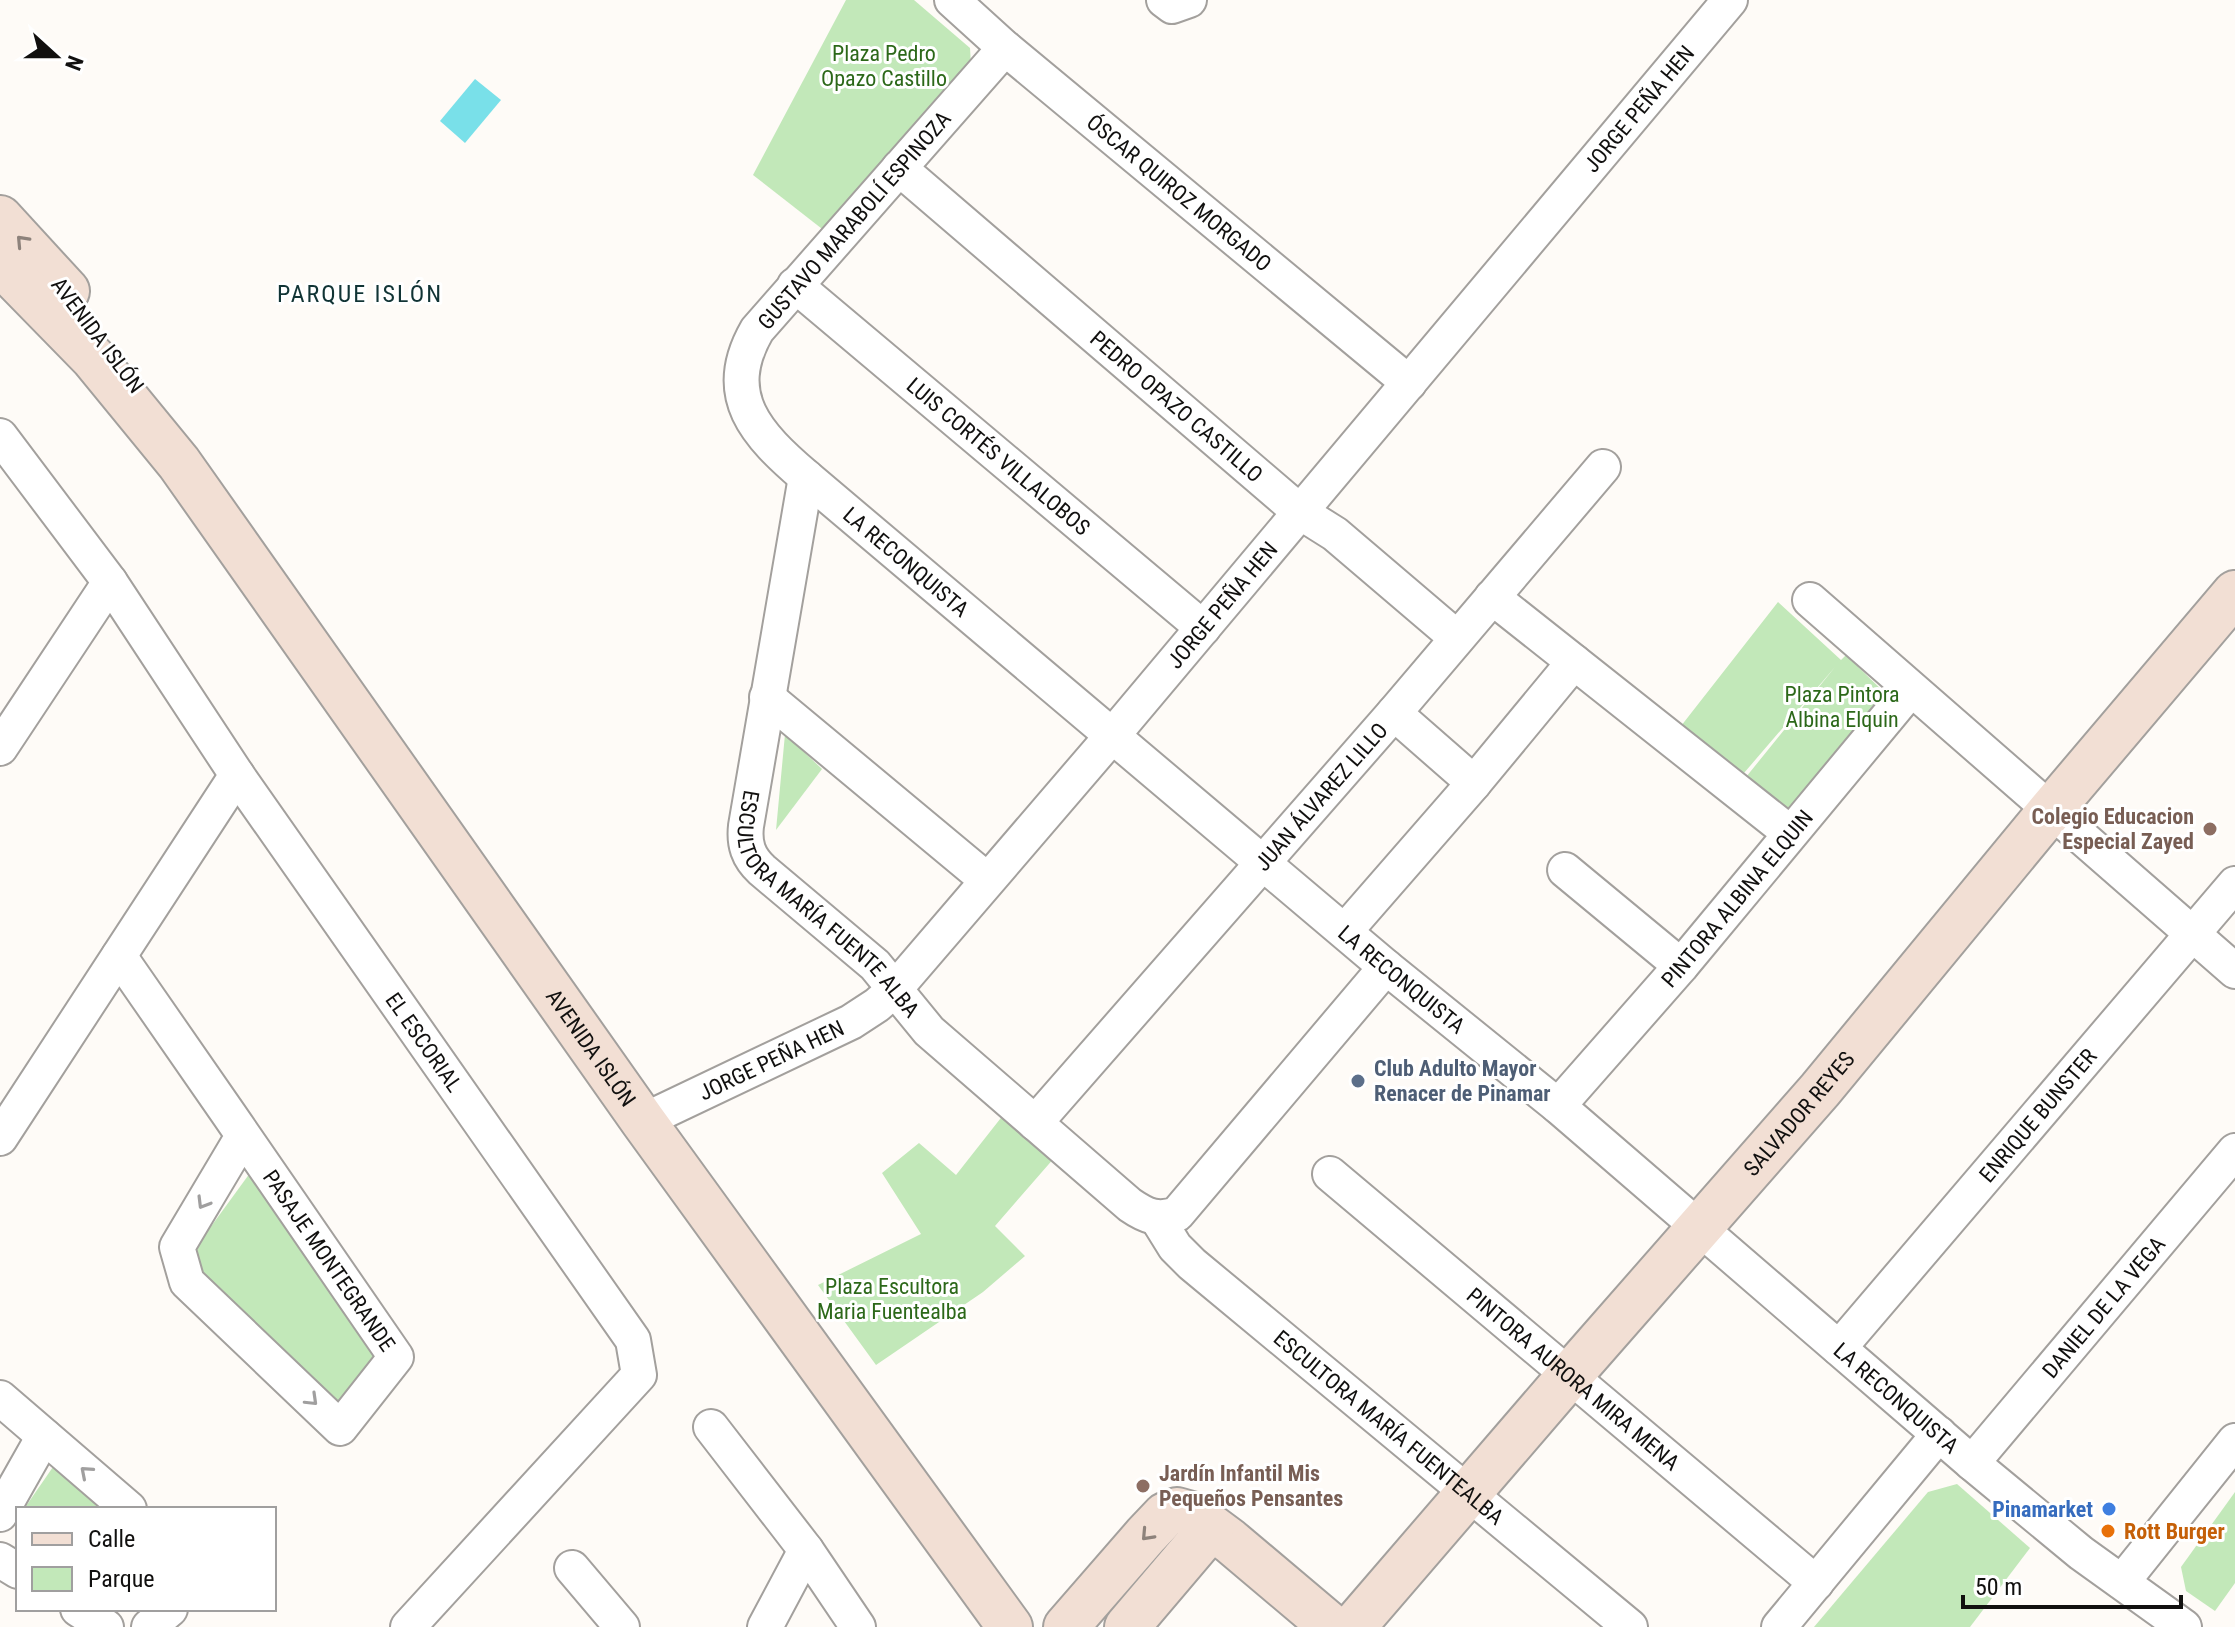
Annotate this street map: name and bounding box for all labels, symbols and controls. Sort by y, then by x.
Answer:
north arrow [16,16,96,96]
park label: Plaza Pedro Opazo Castillo [821,41,947,91]
street label: JORGE PEÑA HEN [1579,41,1699,177]
text: N [60,52,88,74]
street label: GUSTAVO MARABOLÍ ESPINOZA [753,106,956,334]
street label: ÓSCAR QUIROZ MORGADO [1082,109,1276,277]
one-way arrow [17,235,31,250]
street label: AVENIDA ISLÓN [46,272,150,398]
district label: PARQUE ISLÓN [277,280,443,308]
street label: PEDRO OPAZO CASTILLO [1085,326,1268,487]
street label: LUIS CORTÉS VILLALOBOS [902,373,1095,540]
street label: LA RECONQUISTA [838,502,974,622]
street label: JORGE PEÑA HEN [1162,537,1283,674]
park label: Plaza Pintora Albina Elquin [1784,682,1900,732]
street label: JUAN ÁLVAREZ LILLO [1250,718,1393,876]
street label: ESCULTORA MARÍA FUENTE ALBA [732,788,925,1022]
place label: Colegio Educacion Especial Zayed [2032,804,2194,854]
street label: PINTORA ALBINA ELQUIN [1656,805,1818,992]
marker: Colegio Educacion Especial Zayed [2201,820,2219,838]
street label: LA RECONQUISTA [1333,920,1470,1039]
street label: AVENIDA ISLÓN [541,984,641,1111]
street label: EL ESCORIAL [381,988,467,1097]
street label: JORGE PEÑA HEN [695,1015,848,1106]
street label: ENRIQUE BUNSTER [1974,1044,2102,1187]
street label: SALVADOR REYES [1739,1047,1860,1181]
place label: Club Adulto Mayor Renacer de Pinamar [1374,1056,1551,1106]
marker: Club Adulto Mayor Renacer de Pinamar [1349,1072,1367,1090]
street label: PASAJE MONTEGRANDE [258,1165,400,1356]
one-way arrow [197,1194,213,1209]
street label: DANIEL DE LA VEGA [2037,1232,2171,1383]
park label: Plaza Escultora Maria Fuentealba [817,1274,967,1324]
street label: PINTORA AURORA MIRA MENA [1462,1283,1684,1476]
street label: ESCULTORA MARÍA FUENTEALBA [1269,1325,1509,1530]
street label: LA RECONQUISTA [1829,1338,1964,1459]
one-way arrow [303,1391,317,1406]
place label: Jardín Infantil Mis Pequeños Pensantes [1159,1461,1343,1511]
one-way arrow [81,1467,96,1482]
marker: Jardín Infantil Mis Pequeños Pensantes [1134,1477,1152,1495]
place label: Pinamarket [1992,1497,2093,1522]
marker: Pinamarket [2100,1500,2118,1518]
legend [16,1507,276,1611]
place label: Rott Burger [2124,1519,2225,1544]
marker: Rott Burger [2099,1522,2117,1540]
text: Calle [88,1525,135,1553]
one-way arrow [1143,1525,1157,1540]
scale bar [1963,1559,2181,1609]
text: Parque [88,1565,155,1593]
text: 50 m [1975,1573,2022,1601]

